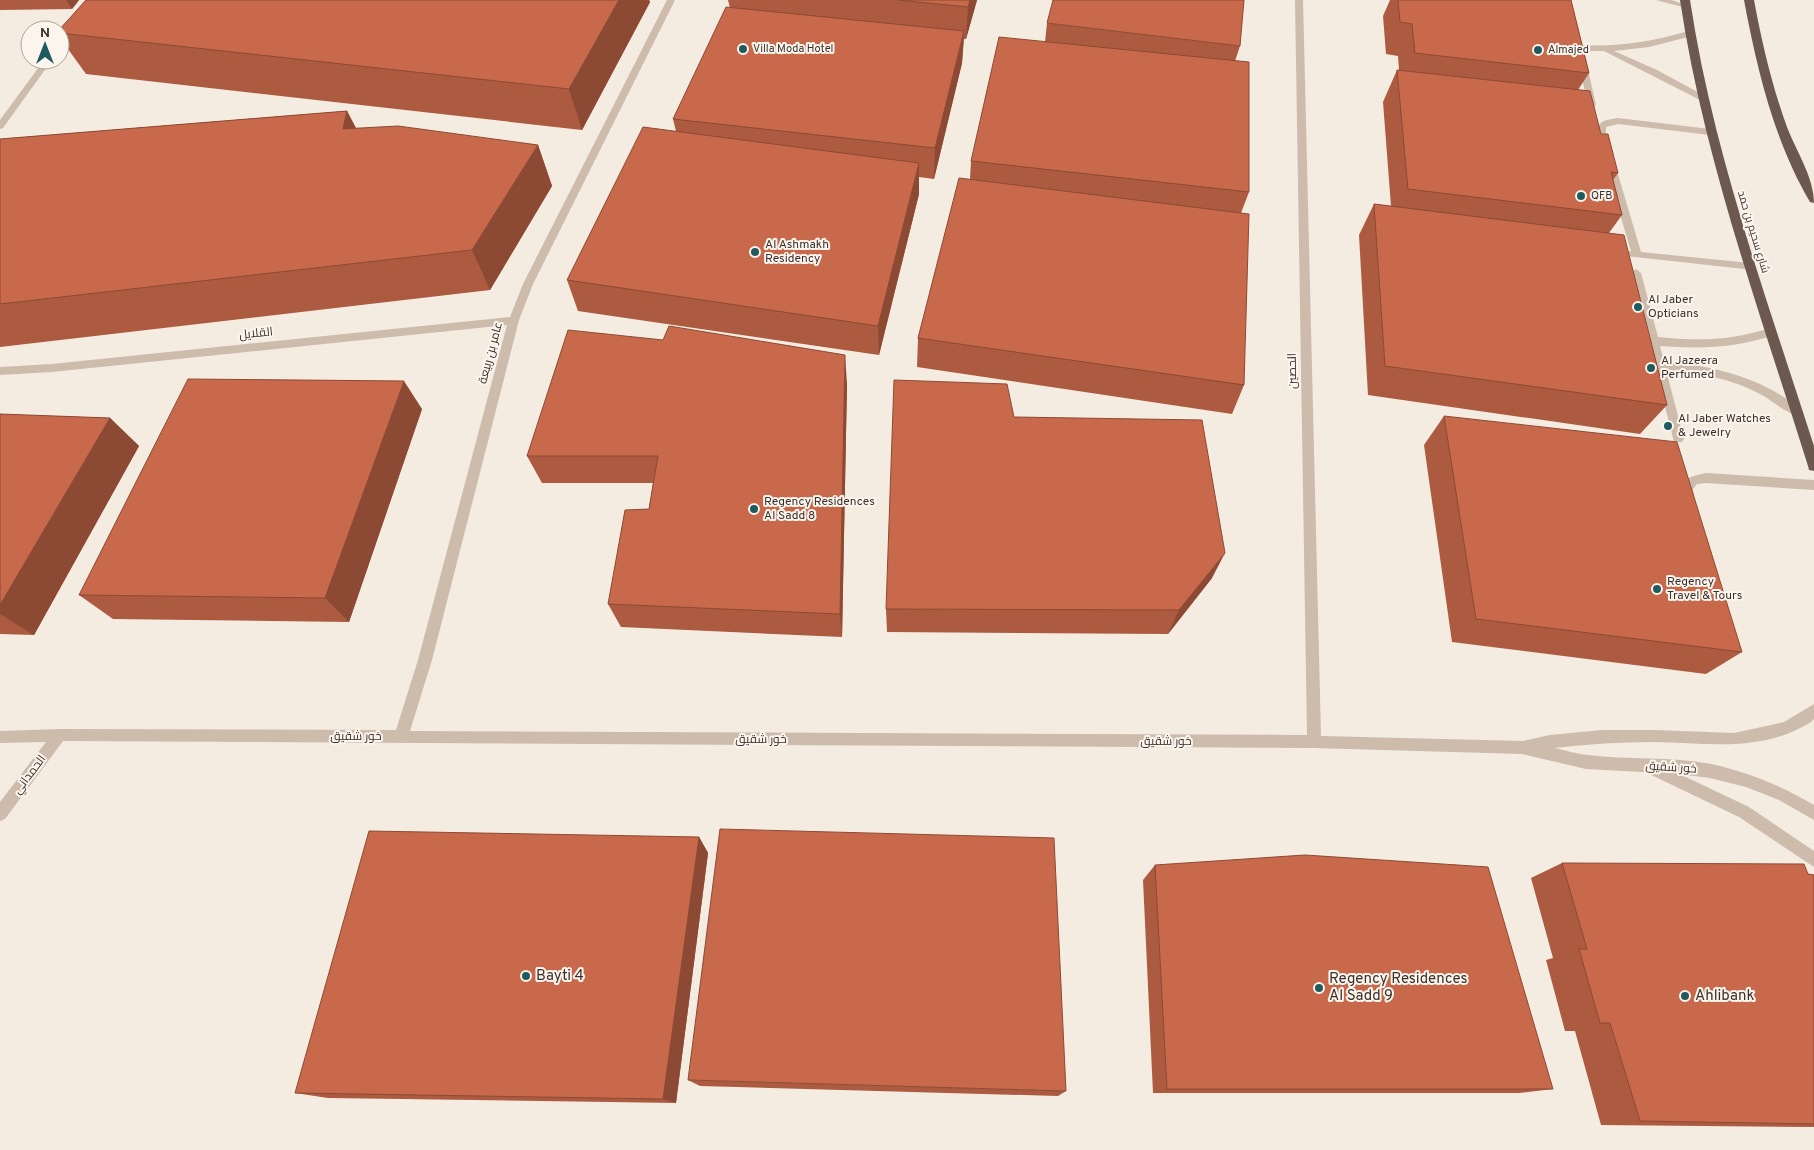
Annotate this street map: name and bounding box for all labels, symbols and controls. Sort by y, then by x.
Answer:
north arrow [20,20,70,70]
text: N [40,25,50,42]
place label: Villa Moda Hotel [753,42,833,56]
marker: Villa Moda Hotel [737,43,749,55]
place label: Almajed [1548,43,1589,57]
marker: Almajed [1532,44,1544,56]
place label: QFB [1591,189,1612,203]
street label: شارع سحيم بن حمد [1734,189,1772,275]
marker: QFB [1575,190,1587,202]
place label: Al Ashmakh Residency [765,237,829,267]
marker: Al Ashmakh Residency [749,246,761,258]
place label: Al Jaber Opticians [1648,292,1699,322]
marker: Al Jaber Opticians [1632,301,1644,313]
street label: عامر بن ربيعة [475,320,507,386]
street label: القلايل [238,324,274,344]
street label: الحصين [1285,353,1301,389]
place label: Al Jazeera Perfumed [1661,353,1718,383]
marker: Al Jazeera Perfumed [1645,362,1657,374]
place label: Al Jaber Watches & Jewelry [1678,411,1771,441]
marker: Al Jaber Watches & Jewelry [1662,420,1674,432]
place label: Regency Residences Al Sadd 8 [764,494,875,524]
marker: Regency Residences Al Sadd 8 [748,503,760,515]
place label: Regency Travel & Tours [1667,574,1742,604]
marker: Regency Travel & Tours [1651,583,1663,595]
street label: خور شقيق [330,729,382,745]
street label: خور شقيق [735,732,787,748]
street label: خور شقيق [1140,734,1192,750]
street label: الحمداني [10,752,51,799]
street label: خور شقيق [1645,758,1697,778]
place label: Bayti 4 [536,967,584,986]
marker: Bayti 4 [520,970,532,982]
place label: Regency Residences Al Sadd 9 [1329,970,1468,1006]
marker: Regency Residences Al Sadd 9 [1313,982,1325,994]
place label: Ahlibank [1695,987,1755,1006]
marker: Ahlibank [1679,990,1691,1002]

